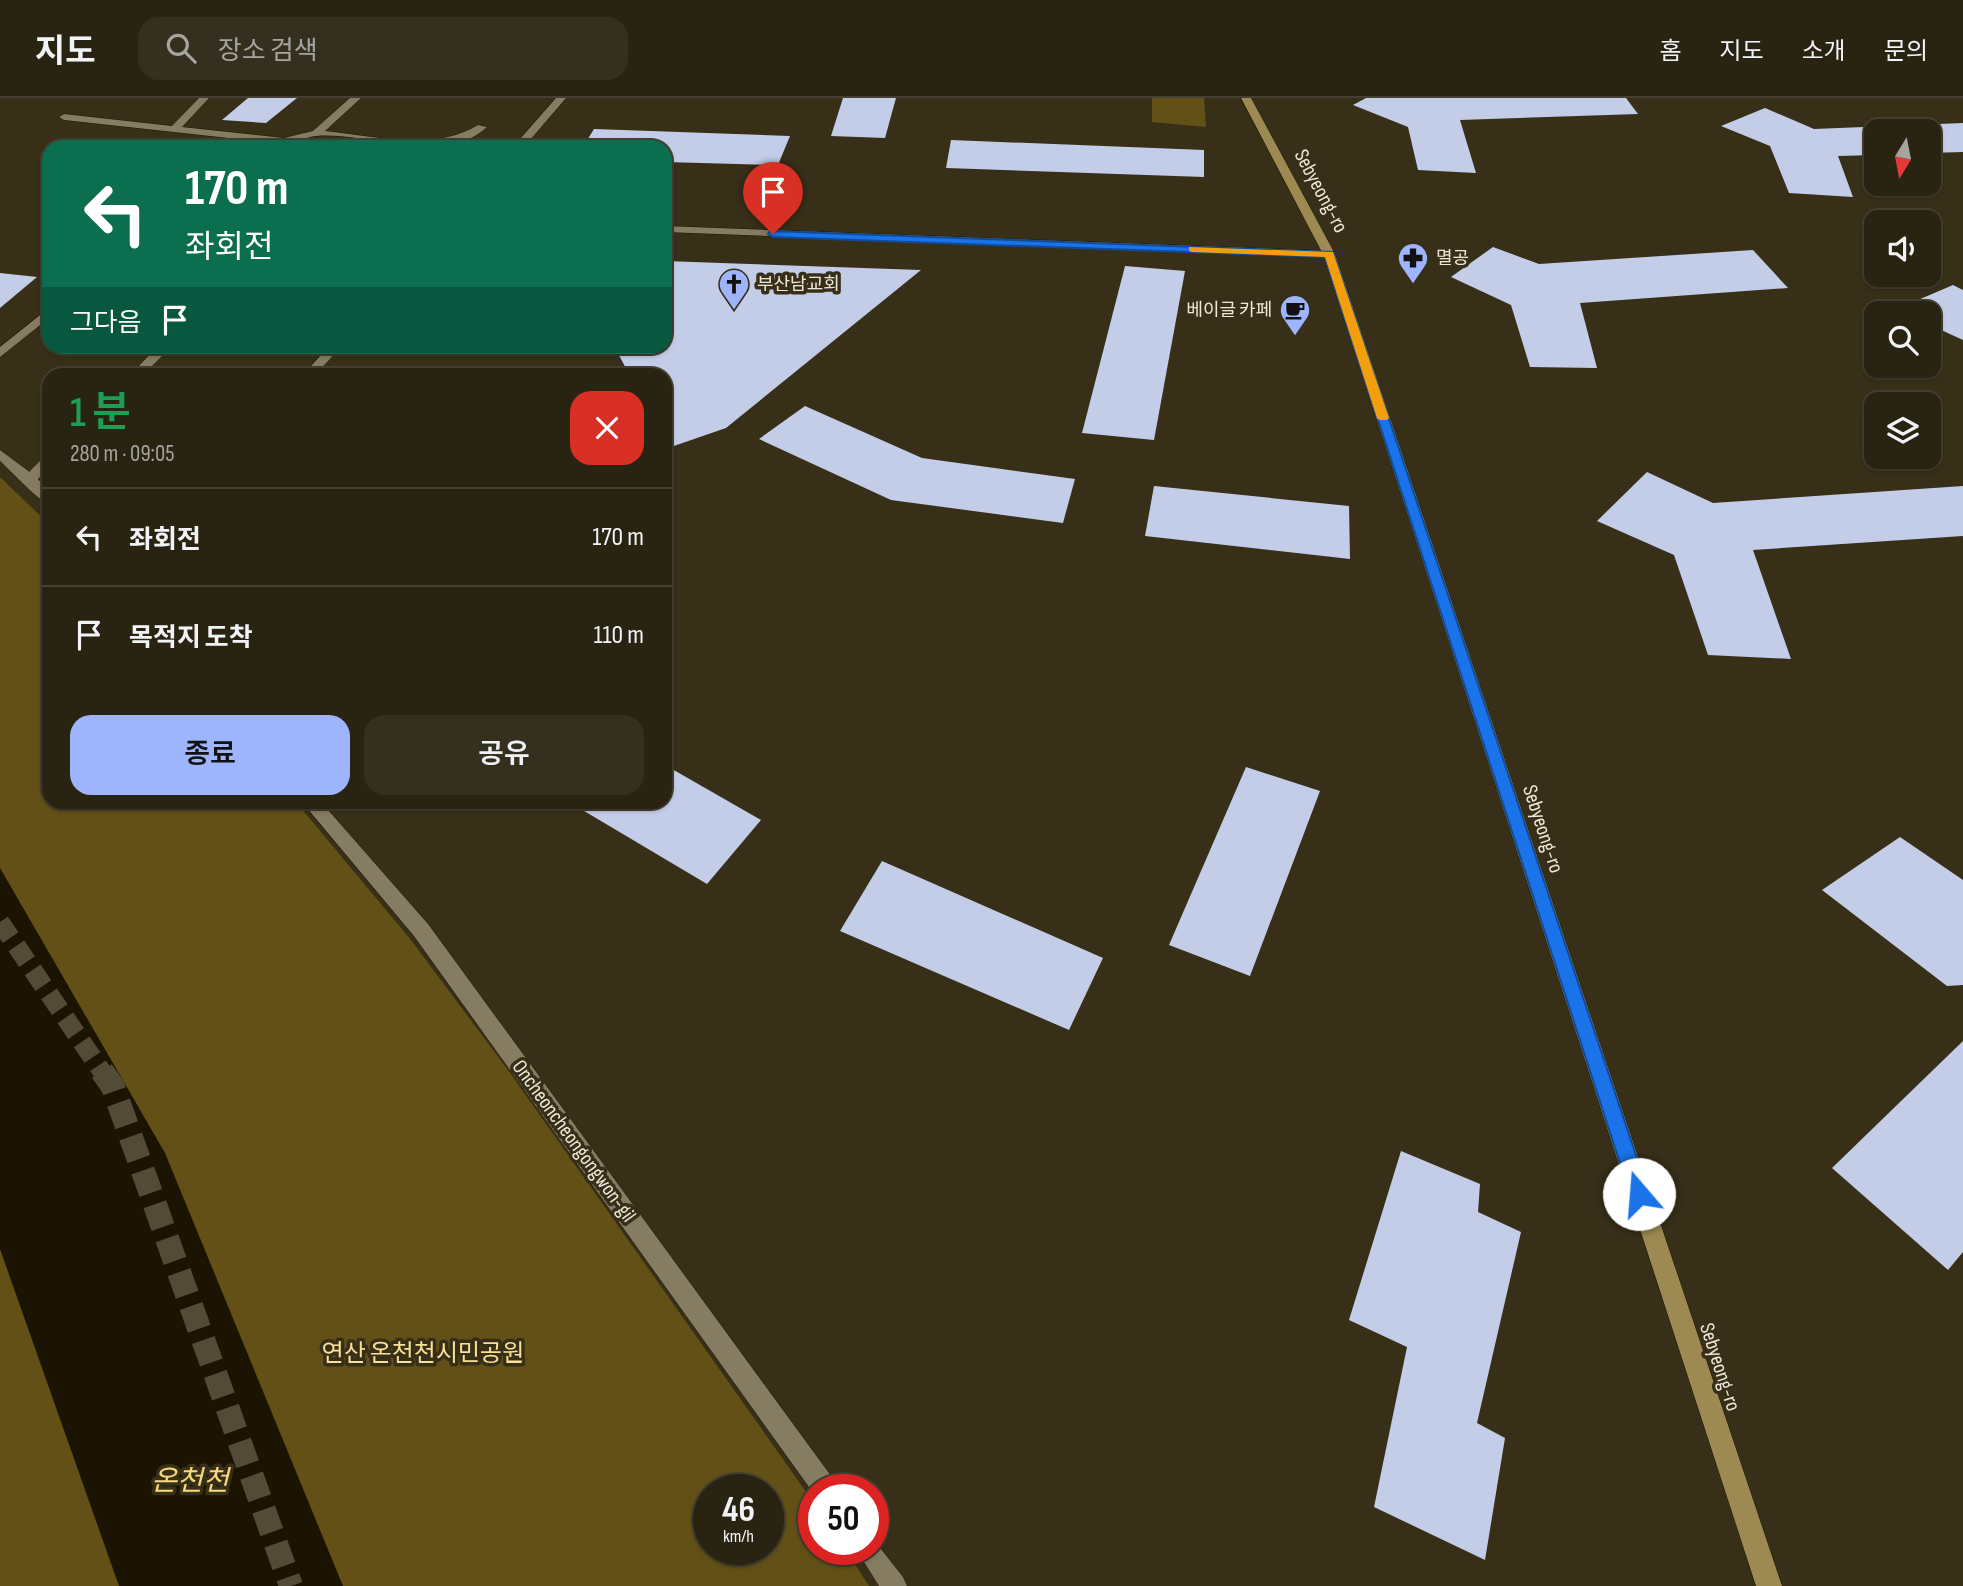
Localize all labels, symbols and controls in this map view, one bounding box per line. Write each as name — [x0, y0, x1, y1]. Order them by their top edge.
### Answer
search box — [138, 17, 628, 80]
icon: search — [162, 29, 200, 67]
text: 지도 — [35, 32, 96, 72]
text: 장소 검색 — [218, 36, 318, 67]
text: 홈 — [1659, 37, 1681, 66]
text: 지도 — [1719, 37, 1764, 66]
text: 소개 — [1802, 37, 1846, 66]
text: 문의 — [1884, 37, 1928, 66]
north arrow — [1864, 119, 1941, 196]
map controls — [1864, 119, 1941, 469]
street label: Sebyeong-ro — [1289, 145, 1353, 237]
text: 170 m — [185, 160, 289, 219]
pin — [743, 162, 803, 234]
icon: left — [70, 168, 161, 259]
icon: arrive — [754, 173, 792, 211]
button: sound — [1864, 210, 1941, 287]
text: 좌회전 — [185, 228, 273, 267]
pharmacy icon: 멸공 — [1396, 241, 1430, 285]
place label: 멸공 — [1436, 248, 1469, 269]
church icon: 부산남교회 — [717, 267, 751, 311]
place label: 부산남교회 — [757, 274, 840, 295]
cafe icon: 베이글 카페 — [1278, 293, 1312, 337]
place label: 베이글 카페 — [1186, 300, 1272, 321]
icon: arrive — [156, 301, 194, 339]
button: search — [1864, 301, 1941, 378]
text: 그다음 — [70, 308, 142, 339]
text: 1 분 — [70, 388, 131, 439]
button: close — [570, 391, 644, 465]
button: layers — [1864, 392, 1941, 469]
text: 280 m · 09:05 — [70, 440, 174, 468]
icon: left — [70, 518, 108, 556]
text: 170 m — [592, 522, 644, 553]
text: 좌회전 — [129, 525, 201, 556]
icon: arrive — [70, 616, 108, 654]
text: 110 m — [593, 620, 644, 651]
text: 목적지 도착 — [129, 623, 253, 654]
button: 종료 — [70, 715, 350, 795]
button: 공유 — [364, 715, 644, 795]
street label: Sebyeong-ro — [1517, 782, 1569, 876]
street label: Oncheoncheongongwon-gil — [507, 1055, 641, 1227]
position arrow — [1602, 1157, 1676, 1231]
street label: Sebyeong-ro — [1694, 1320, 1746, 1414]
park label: 연산 온천천시민공원 — [322, 1339, 524, 1368]
water label: 온천천 — [151, 1465, 232, 1498]
speed limit sign: 50 — [798, 1474, 889, 1565]
text: 46 — [722, 1489, 755, 1532]
text: km/h — [723, 1526, 754, 1547]

